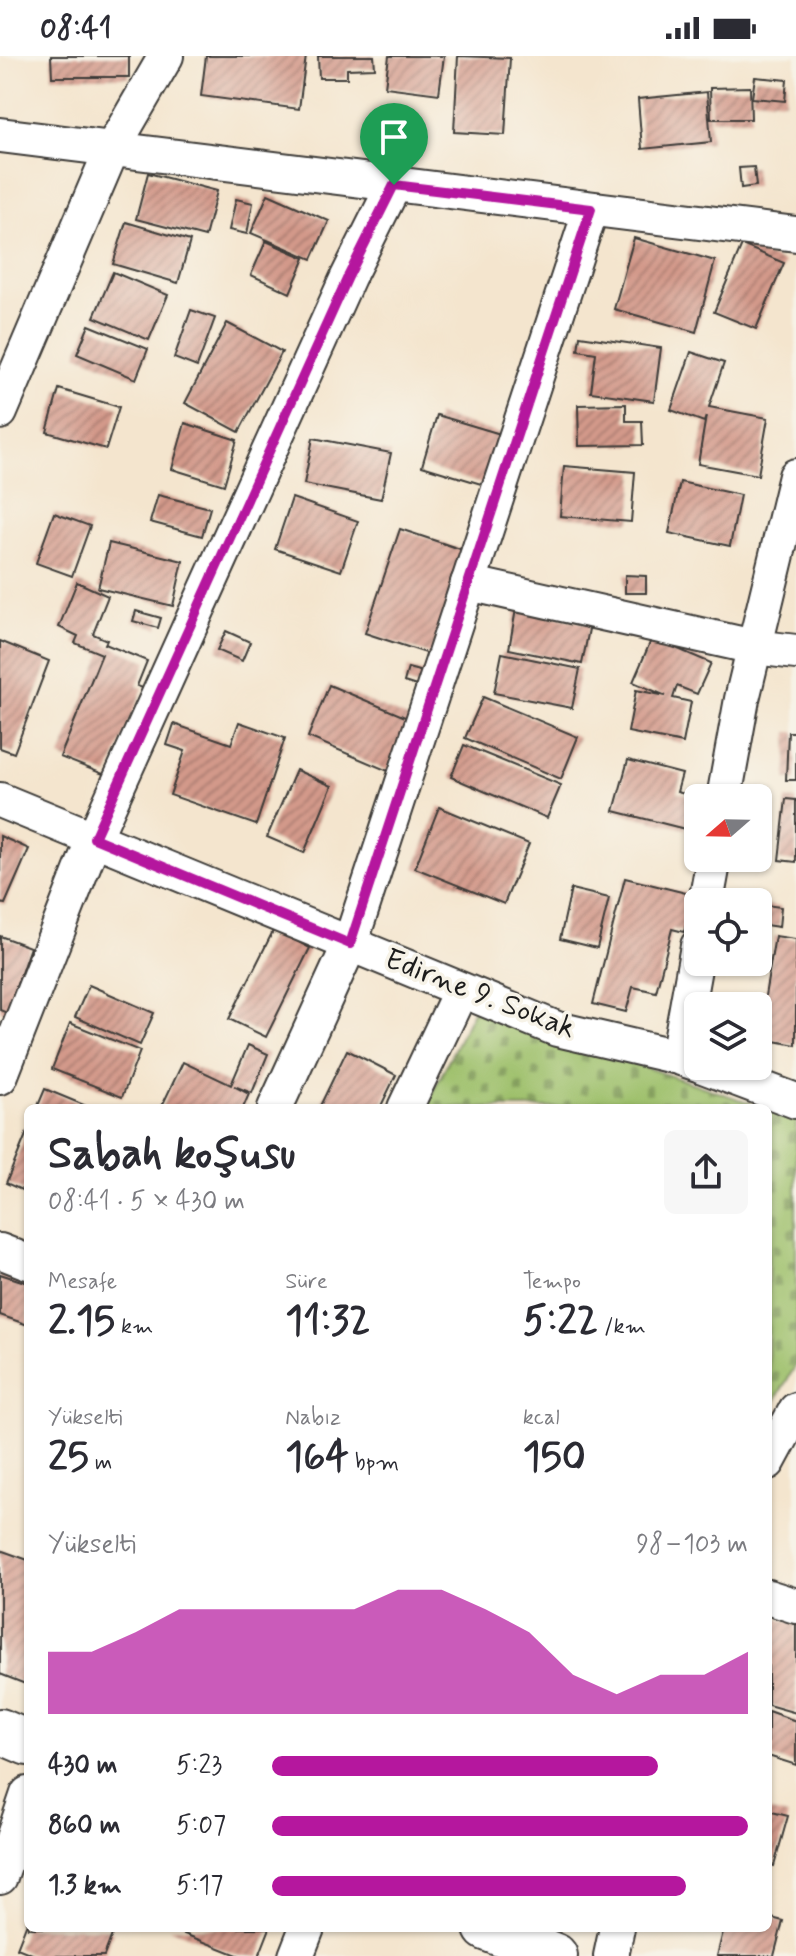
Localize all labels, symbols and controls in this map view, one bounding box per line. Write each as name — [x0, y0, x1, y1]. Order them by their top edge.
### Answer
text: 08:41 — [40, 9, 112, 48]
pin — [360, 103, 428, 185]
icon: arrive — [372, 115, 416, 159]
north arrow — [684, 784, 772, 872]
map controls — [684, 784, 772, 1080]
button: locate — [684, 888, 772, 976]
street label: Edirne 9. Sokak — [379, 940, 581, 1048]
button: layers — [684, 992, 772, 1080]
text: Sabah koşusu — [48, 1126, 296, 1184]
button: share — [664, 1130, 748, 1214]
text: 08:41 · 5 × 430 m — [48, 1185, 245, 1219]
text: Mesafe — [48, 1268, 117, 1296]
text: Süre — [285, 1268, 328, 1296]
text: Tempo — [523, 1268, 581, 1296]
text: 2.15 — [48, 1296, 115, 1348]
text: 11:32 — [285, 1296, 370, 1348]
text: 5:22 — [523, 1296, 598, 1348]
text: km — [115, 1313, 153, 1341]
text: /km — [598, 1313, 646, 1341]
text: Yükselti — [48, 1404, 123, 1432]
text: Nabız — [285, 1404, 341, 1432]
text: kcal — [523, 1404, 560, 1432]
text: 25 — [48, 1432, 89, 1484]
text: 164 — [285, 1432, 349, 1484]
text: 150 — [523, 1432, 586, 1484]
text: m — [89, 1449, 112, 1477]
text: bpm — [349, 1449, 399, 1477]
text: Yükselti — [48, 1528, 136, 1562]
text: 98–103 m — [636, 1528, 748, 1562]
text: 430 m — [48, 1749, 117, 1783]
text: 5:23 — [176, 1749, 222, 1783]
text: 860 m — [48, 1809, 120, 1843]
text: 5:07 — [176, 1809, 226, 1843]
text: 1.3 km — [48, 1869, 122, 1903]
text: 5:17 — [176, 1869, 223, 1903]

